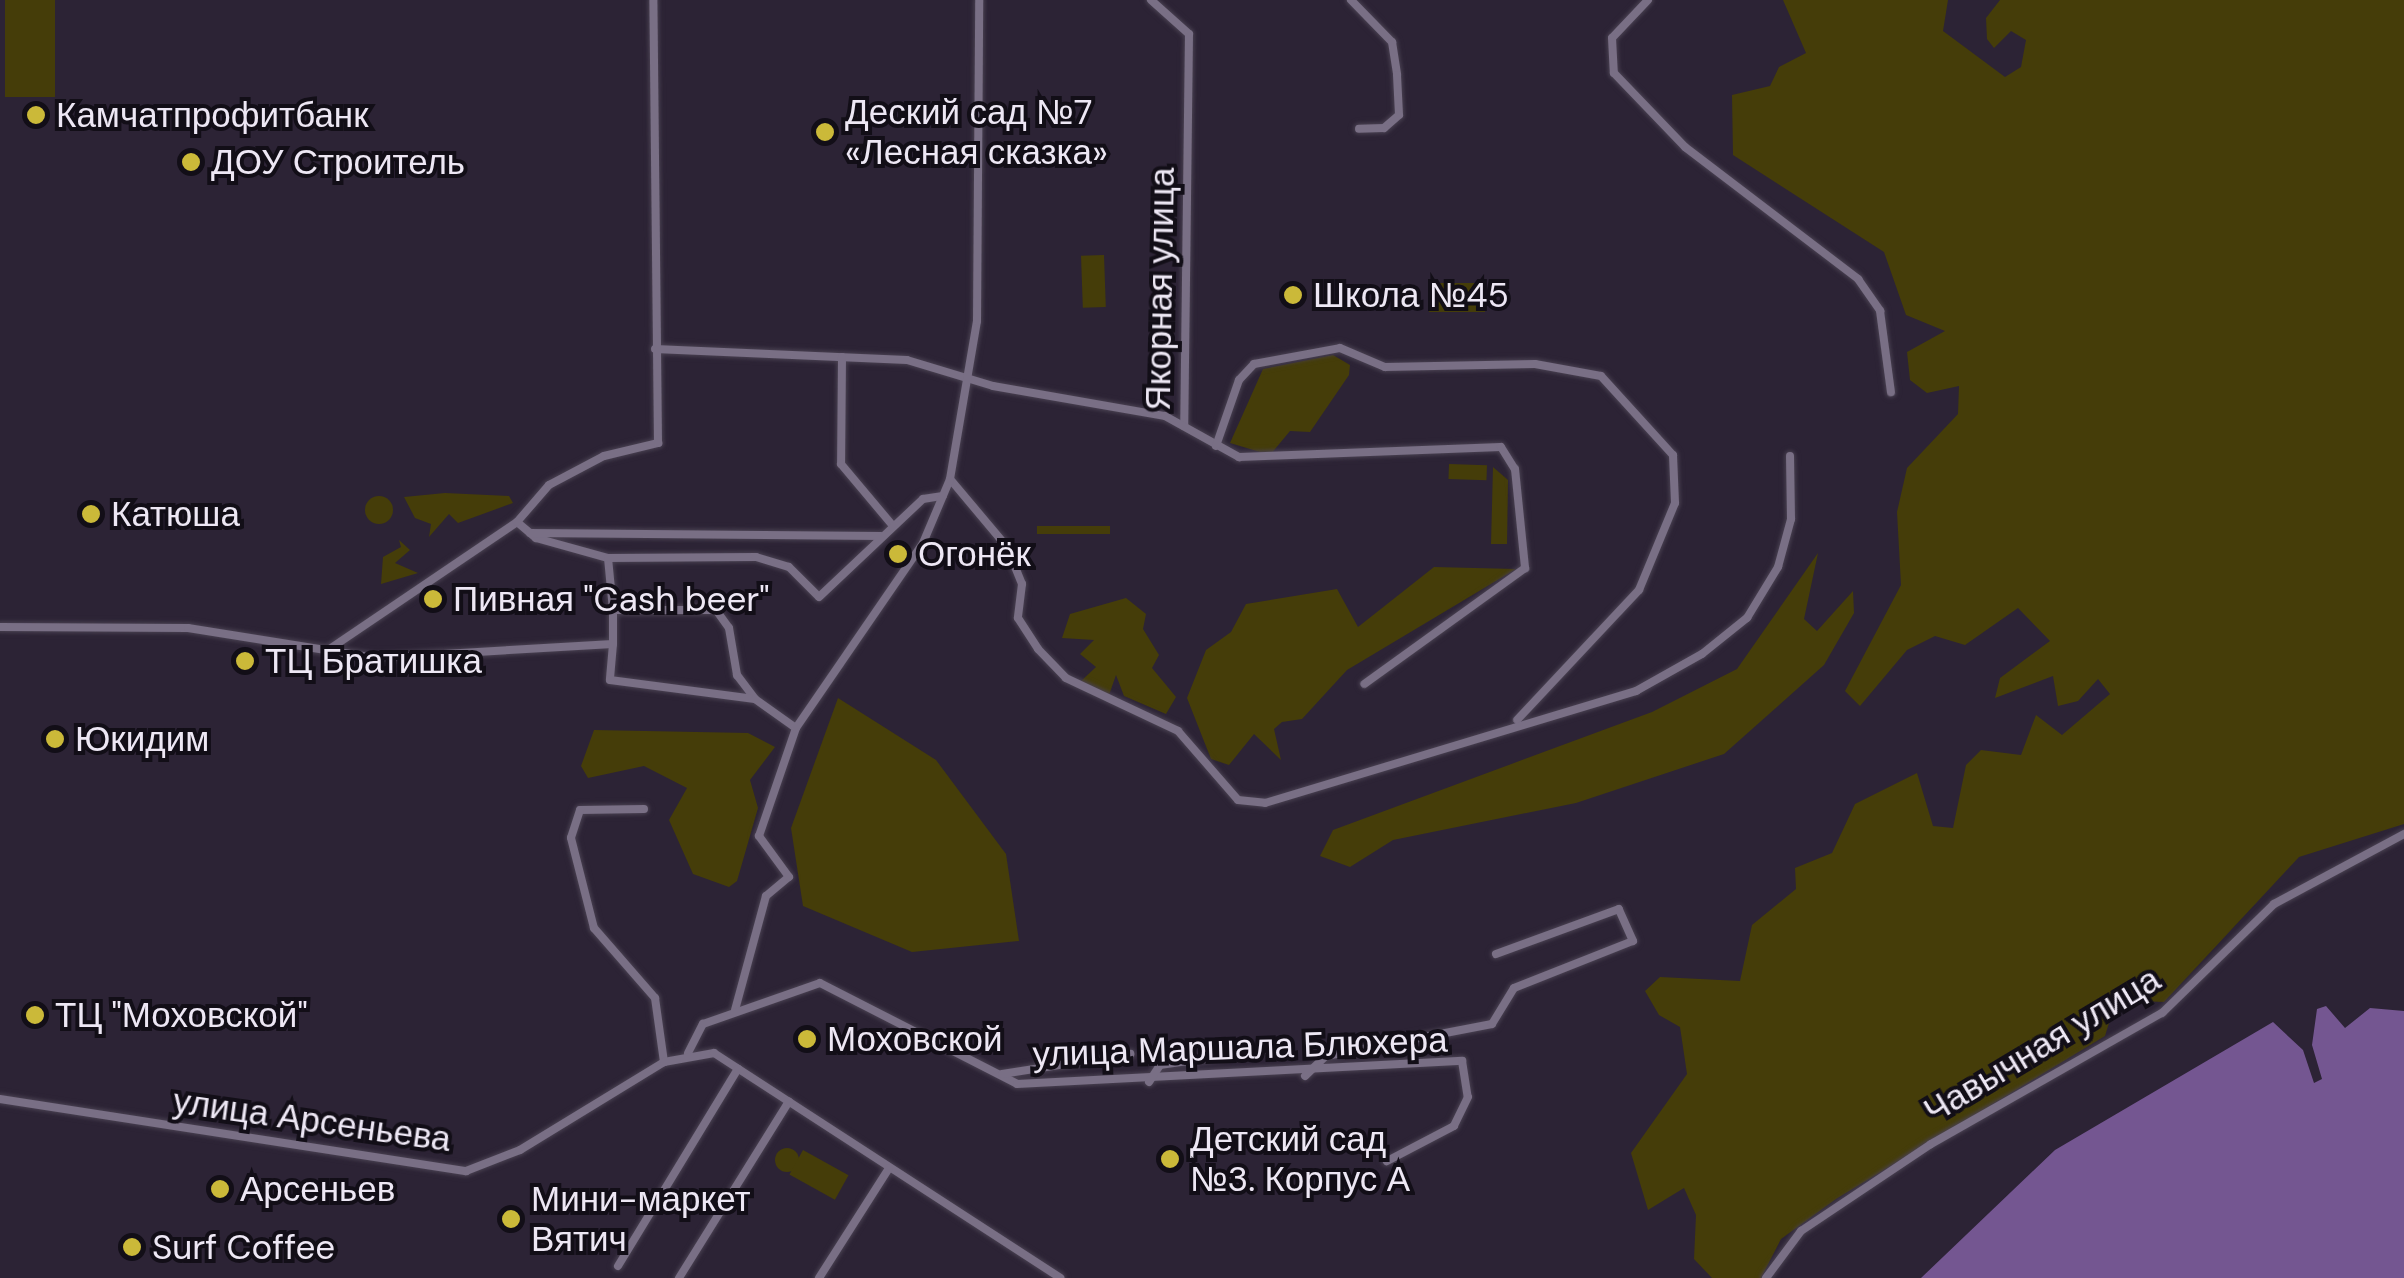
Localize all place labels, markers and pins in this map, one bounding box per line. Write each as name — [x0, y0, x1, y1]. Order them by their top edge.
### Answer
place label: Деский сад №7 «Лесная сказка» — [845, 91, 1108, 173]
place label: Камчатпрофитбанк — [56, 94, 368, 136]
marker: Камчатпрофитбанк — [25, 104, 47, 126]
marker: Деский сад №7 «Лесная сказка» — [814, 121, 836, 143]
place label: ДОУ Строитель — [211, 141, 465, 183]
marker: ДОУ Строитель — [180, 151, 202, 173]
place label: Школа №45 — [1313, 274, 1509, 316]
marker: Школа №45 — [1282, 284, 1304, 306]
place label: Катюша — [111, 493, 240, 535]
marker: Катюша — [80, 503, 102, 525]
place label: Огонёк — [918, 533, 1031, 575]
marker: Огонёк — [887, 543, 909, 565]
place label: Пивная "Cash beer" — [453, 578, 769, 620]
marker: Пивная "Cash beer" — [422, 588, 444, 610]
place label: ТЦ Братишка — [265, 640, 482, 682]
marker: ТЦ Братишка — [234, 650, 256, 672]
place label: Юкидим — [75, 718, 209, 760]
marker: Юкидим — [44, 728, 66, 750]
place label: ТЦ "Моховской" — [55, 994, 308, 1036]
marker: ТЦ "Моховской" — [24, 1004, 46, 1026]
place label: Моховской — [827, 1018, 1003, 1060]
marker: Моховской — [796, 1028, 818, 1050]
place label: Детский сад №3. Корпус А — [1190, 1118, 1410, 1200]
marker: Детский сад №3. Корпус А — [1159, 1148, 1181, 1170]
place label: Арсеньев — [240, 1168, 395, 1210]
marker: Арсеньев — [209, 1178, 231, 1200]
place label: Мини-маркет Вятич — [531, 1178, 751, 1260]
marker: Мини-маркет Вятич — [500, 1208, 522, 1230]
place label: Surf Coffee — [152, 1226, 335, 1268]
marker: Surf Coffee — [121, 1236, 143, 1258]

